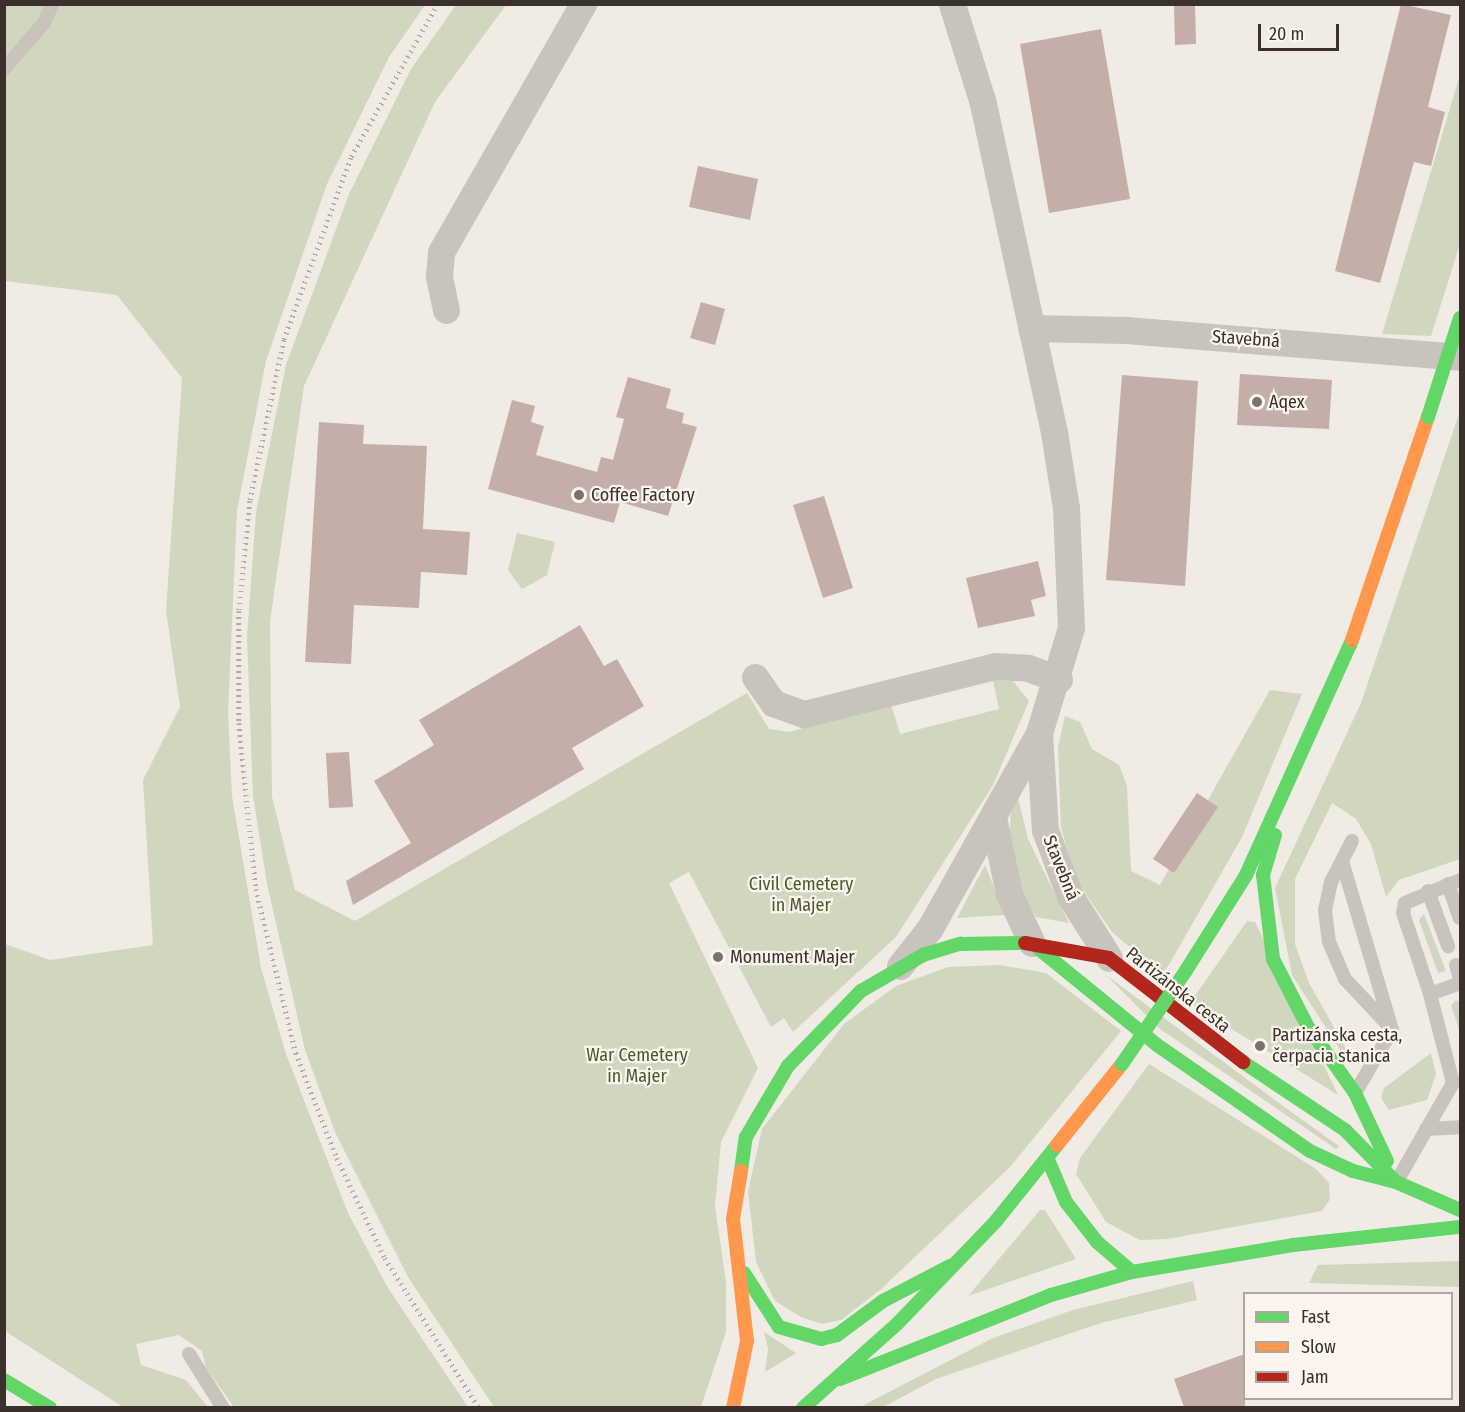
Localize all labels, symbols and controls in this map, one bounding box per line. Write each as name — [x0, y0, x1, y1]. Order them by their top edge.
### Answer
scale bar — [1261, 12, 1342, 50]
text: 20 m — [1269, 23, 1304, 45]
street label: Stavebná — [1211, 326, 1281, 352]
place label: Aqex — [1269, 391, 1305, 413]
marker: Aqex — [1250, 395, 1264, 409]
place label: Coffee Factory — [591, 484, 695, 506]
marker: Coffee Factory — [572, 488, 586, 502]
street label: Stavebná — [1038, 832, 1084, 904]
park label: Civil Cemetery in Majer — [749, 874, 853, 916]
street label: Partizánska cesta — [1121, 943, 1235, 1037]
place label: Monument Majer — [730, 946, 855, 968]
marker: Monument Majer — [711, 950, 725, 964]
place label: Partizánska cesta, čerpacia stanica — [1272, 1025, 1402, 1068]
marker: Partizánska cesta, čerpacia stanica — [1253, 1039, 1267, 1053]
park label: War Cemetery in Majer — [586, 1045, 688, 1088]
legend — [1243, 1292, 1453, 1400]
text: Fast — [1301, 1306, 1330, 1328]
text: Slow — [1301, 1336, 1336, 1358]
text: Jam — [1301, 1366, 1329, 1388]

